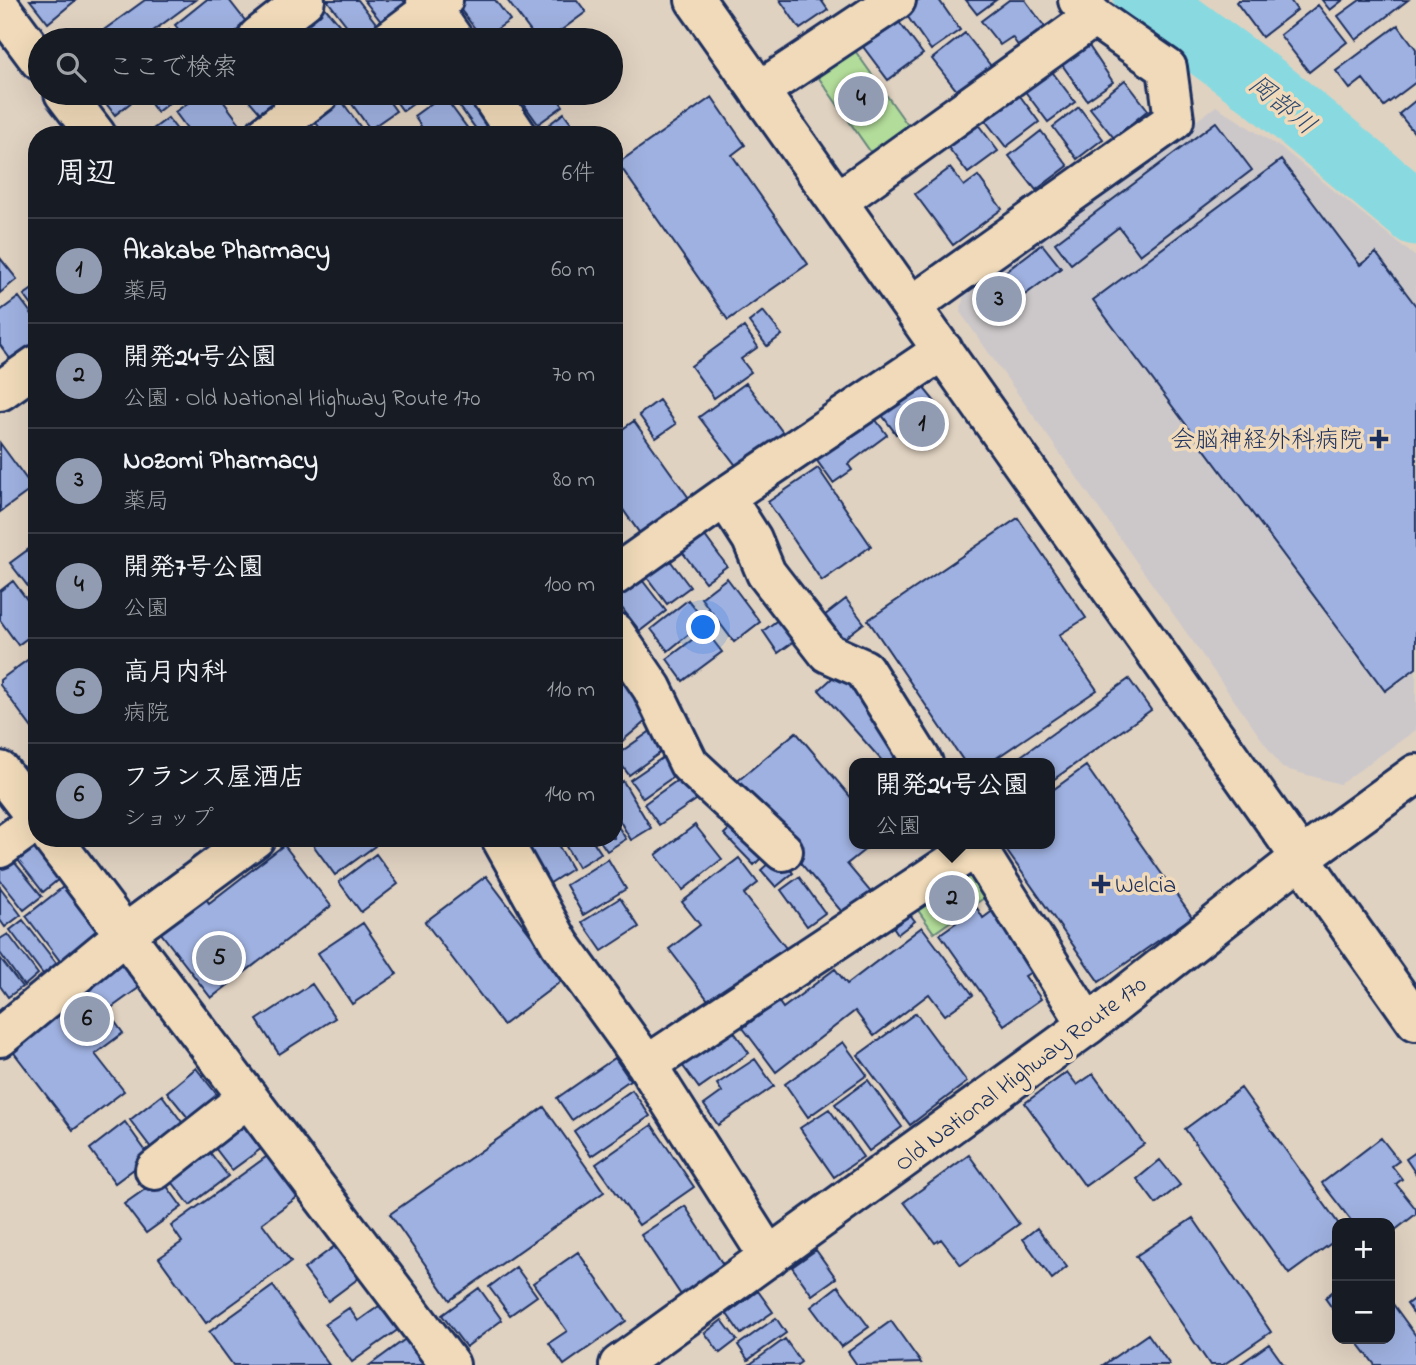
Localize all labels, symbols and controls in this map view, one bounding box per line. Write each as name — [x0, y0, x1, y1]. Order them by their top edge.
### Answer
search box — [28, 28, 623, 105]
icon: search — [52, 48, 90, 86]
text: ここで検索 — [108, 50, 238, 88]
water label: 岡部川 — [1239, 67, 1323, 146]
pin: 4 — [838, 73, 884, 125]
text: 周辺 — [56, 153, 116, 197]
text: 6件 — [562, 158, 595, 191]
text: Akakabe Pharmacy — [123, 233, 330, 271]
text: 1 — [75, 254, 83, 287]
text: 60 m — [551, 254, 595, 287]
pin: 3 — [976, 273, 1022, 325]
text: 薬局 — [123, 276, 169, 309]
text: 開発24号公園 — [123, 340, 277, 378]
text: 2 — [73, 359, 85, 392]
text: 70 m — [552, 359, 595, 392]
text: 公園 · Old National Highway Route 170 — [123, 383, 480, 416]
pin: 1 — [899, 398, 945, 450]
place label: 会脳神経外科病院 — [1171, 424, 1363, 459]
marker: 会脳神経外科病院 — [1369, 429, 1389, 449]
text: Nozomi Pharmacy — [123, 443, 318, 481]
text: 3 — [74, 464, 84, 497]
text: 80 m — [553, 464, 595, 497]
text: 薬局 — [123, 486, 169, 519]
text: 開発7号公園 — [123, 550, 264, 588]
text: 4 — [74, 569, 84, 602]
text: 100 m — [544, 569, 595, 602]
text: 公園 — [123, 593, 169, 626]
your location — [686, 610, 720, 644]
text: 高月内科 — [123, 655, 227, 693]
text: 5 — [72, 674, 86, 707]
text: 110 m — [547, 674, 595, 707]
text: 病院 — [123, 698, 169, 731]
popup — [849, 758, 1055, 849]
text: フランス屋酒店 — [123, 760, 305, 798]
text: 開発24号公園 — [875, 768, 1029, 806]
text: 6 — [74, 779, 84, 812]
text: 140 m — [545, 779, 595, 812]
text: ショップ — [123, 803, 214, 836]
text: 公園 — [875, 811, 921, 844]
place label: Welcia — [1115, 869, 1176, 904]
pin: 2 — [929, 872, 975, 924]
marker: Welcia — [1093, 876, 1109, 892]
pin: 5 — [196, 932, 242, 984]
street label: Old National Highway Route 170 — [888, 968, 1156, 1182]
pin: 6 — [64, 993, 110, 1045]
map controls — [1332, 1218, 1395, 1344]
button: + — [1332, 1218, 1395, 1281]
button: − — [1332, 1281, 1395, 1344]

